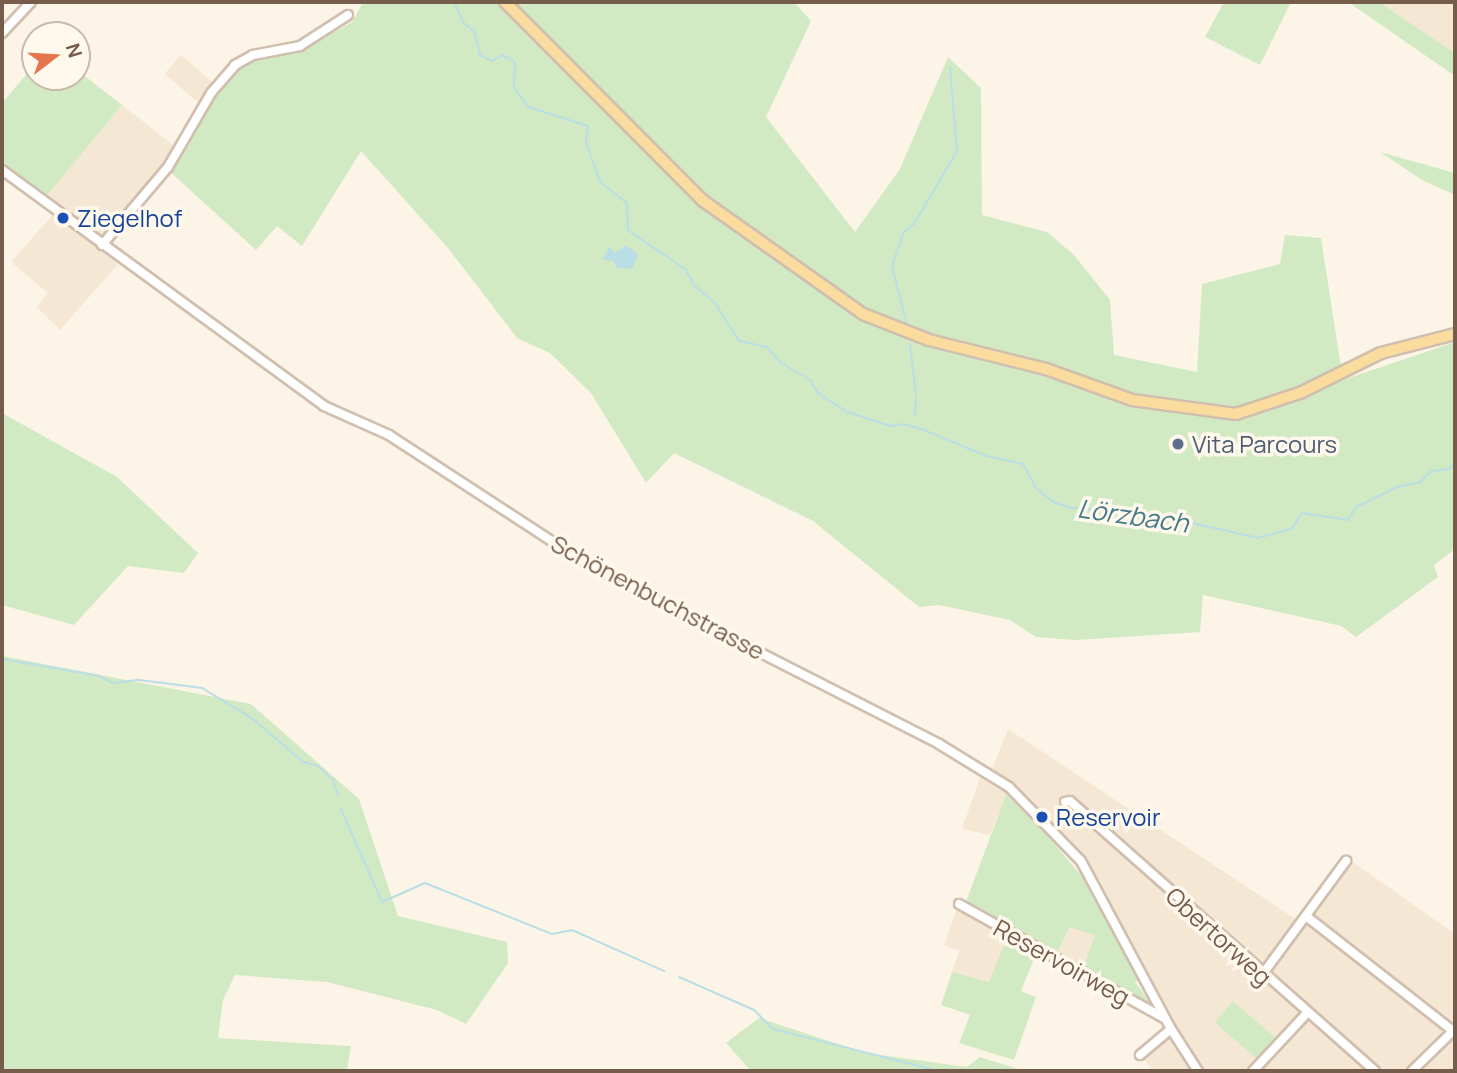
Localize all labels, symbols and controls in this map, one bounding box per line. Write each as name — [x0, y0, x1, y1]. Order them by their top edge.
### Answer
north arrow — [21, 21, 91, 91]
text: N — [60, 40, 89, 61]
place label: Ziegelhof — [77, 204, 182, 232]
marker: Ziegelhof — [55, 210, 71, 226]
place label: Vita Parcours — [1192, 430, 1337, 458]
marker: Vita Parcours — [1170, 436, 1186, 452]
water label: Lörzbach — [1076, 493, 1190, 539]
street label: Schönenbuchstrasse — [546, 529, 770, 665]
place label: Reservoir — [1056, 803, 1161, 831]
marker: Reservoir — [1034, 809, 1050, 825]
street label: Obertorweg — [1160, 881, 1278, 991]
street label: Reservoirweg — [989, 913, 1135, 1011]

